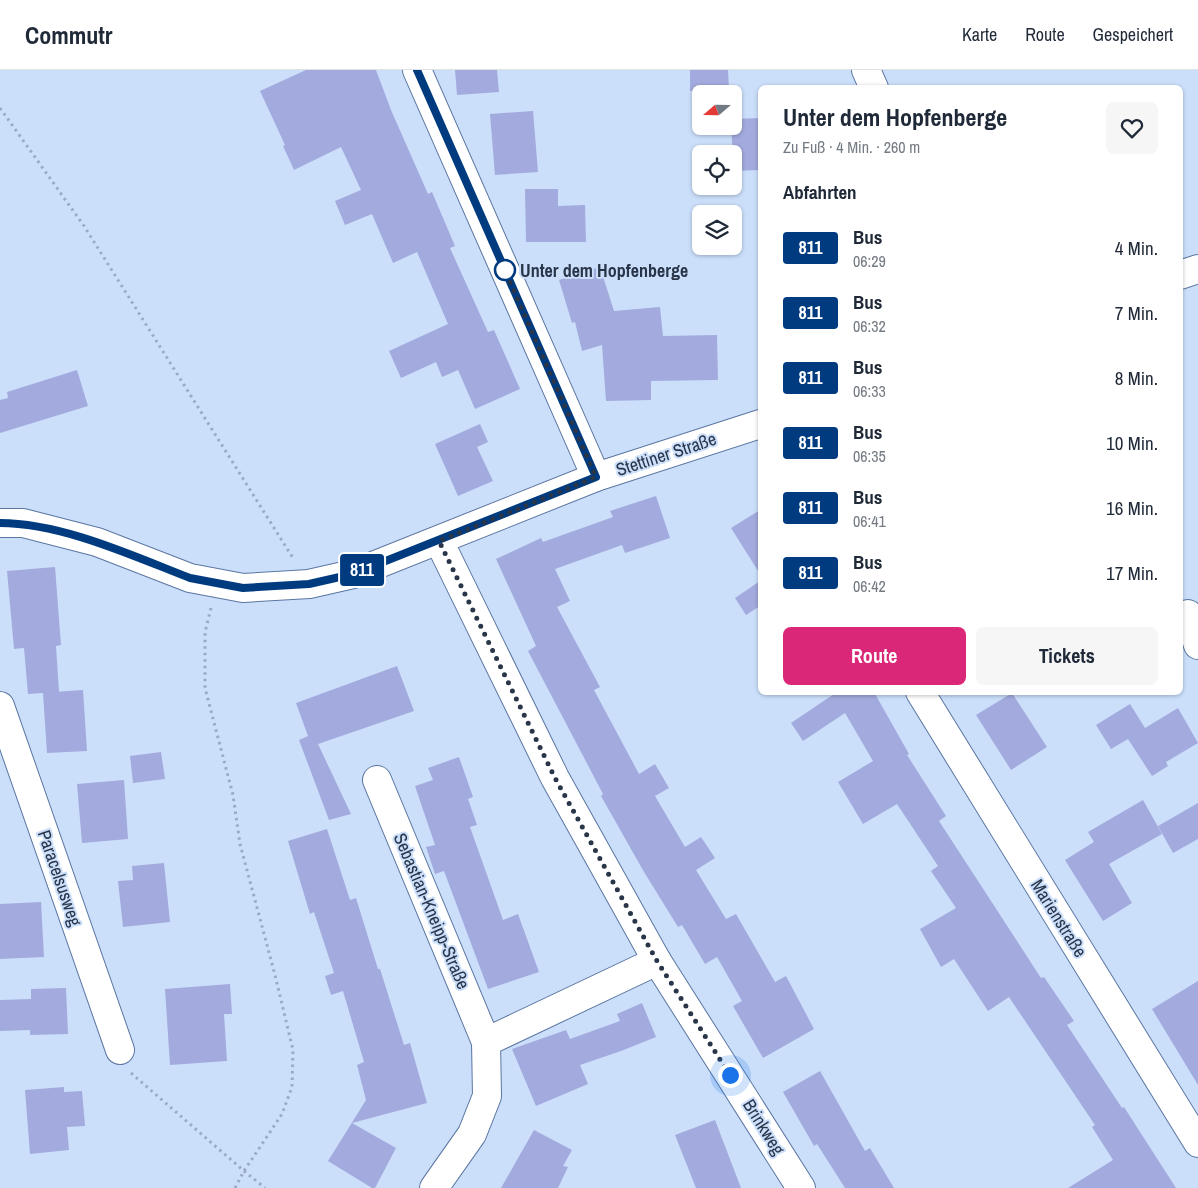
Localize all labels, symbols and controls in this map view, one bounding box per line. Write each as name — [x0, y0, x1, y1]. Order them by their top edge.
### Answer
text: Commutr — [25, 19, 112, 51]
text: Karte — [962, 22, 997, 47]
text: Route — [1025, 22, 1065, 47]
text: Gespeichert — [1093, 22, 1173, 47]
north arrow — [692, 85, 742, 135]
map controls — [692, 85, 742, 255]
text: Unter dem Hopfenberge — [783, 101, 1007, 133]
button: heart — [1106, 102, 1158, 154]
text: Zu Fuß · 4 Min. · 260 m — [783, 136, 920, 158]
button: locate — [692, 145, 742, 195]
text: Abfahrten — [783, 179, 857, 205]
button: layers — [692, 205, 742, 255]
text: Bus — [853, 224, 882, 250]
text: 811 — [799, 235, 822, 260]
text: 4 Min. — [1115, 235, 1158, 261]
text: 06:29 — [853, 250, 886, 272]
place label: Unter dem Hopfenberge — [520, 258, 688, 283]
marker: Unter dem Hopfenberge — [494, 259, 516, 281]
text: Bus — [853, 289, 882, 315]
text: 811 — [799, 300, 822, 325]
text: 7 Min. — [1115, 300, 1158, 326]
text: 06:32 — [853, 315, 886, 337]
text: Bus — [853, 354, 882, 380]
text: 811 — [799, 365, 822, 390]
text: 8 Min. — [1115, 365, 1158, 391]
text: 06:33 — [853, 380, 886, 402]
text: Bus — [853, 419, 882, 445]
street label: Stettiner Straße — [613, 426, 719, 482]
text: 811 — [799, 430, 822, 455]
text: 10 Min. — [1106, 430, 1158, 456]
text: 06:35 — [853, 445, 886, 467]
text: Bus — [853, 484, 882, 510]
text: 811 — [799, 495, 822, 520]
text: 16 Min. — [1106, 495, 1158, 521]
text: 06:41 — [853, 510, 886, 532]
text: Bus — [853, 549, 882, 575]
line badge: 811 — [333, 554, 391, 586]
text: 811 — [350, 557, 374, 582]
text: 811 — [799, 560, 822, 585]
text: 17 Min. — [1106, 560, 1158, 586]
text: 06:42 — [853, 575, 886, 597]
button: Route — [783, 627, 966, 685]
button: Tickets — [976, 627, 1158, 685]
street label: Paracelsusweg — [32, 827, 88, 930]
street label: Sebastian-Kneipp-Straße — [388, 829, 476, 993]
street label: Marienstraße — [1025, 874, 1093, 962]
your location — [718, 1063, 743, 1088]
street label: Brinkweg — [737, 1094, 791, 1160]

